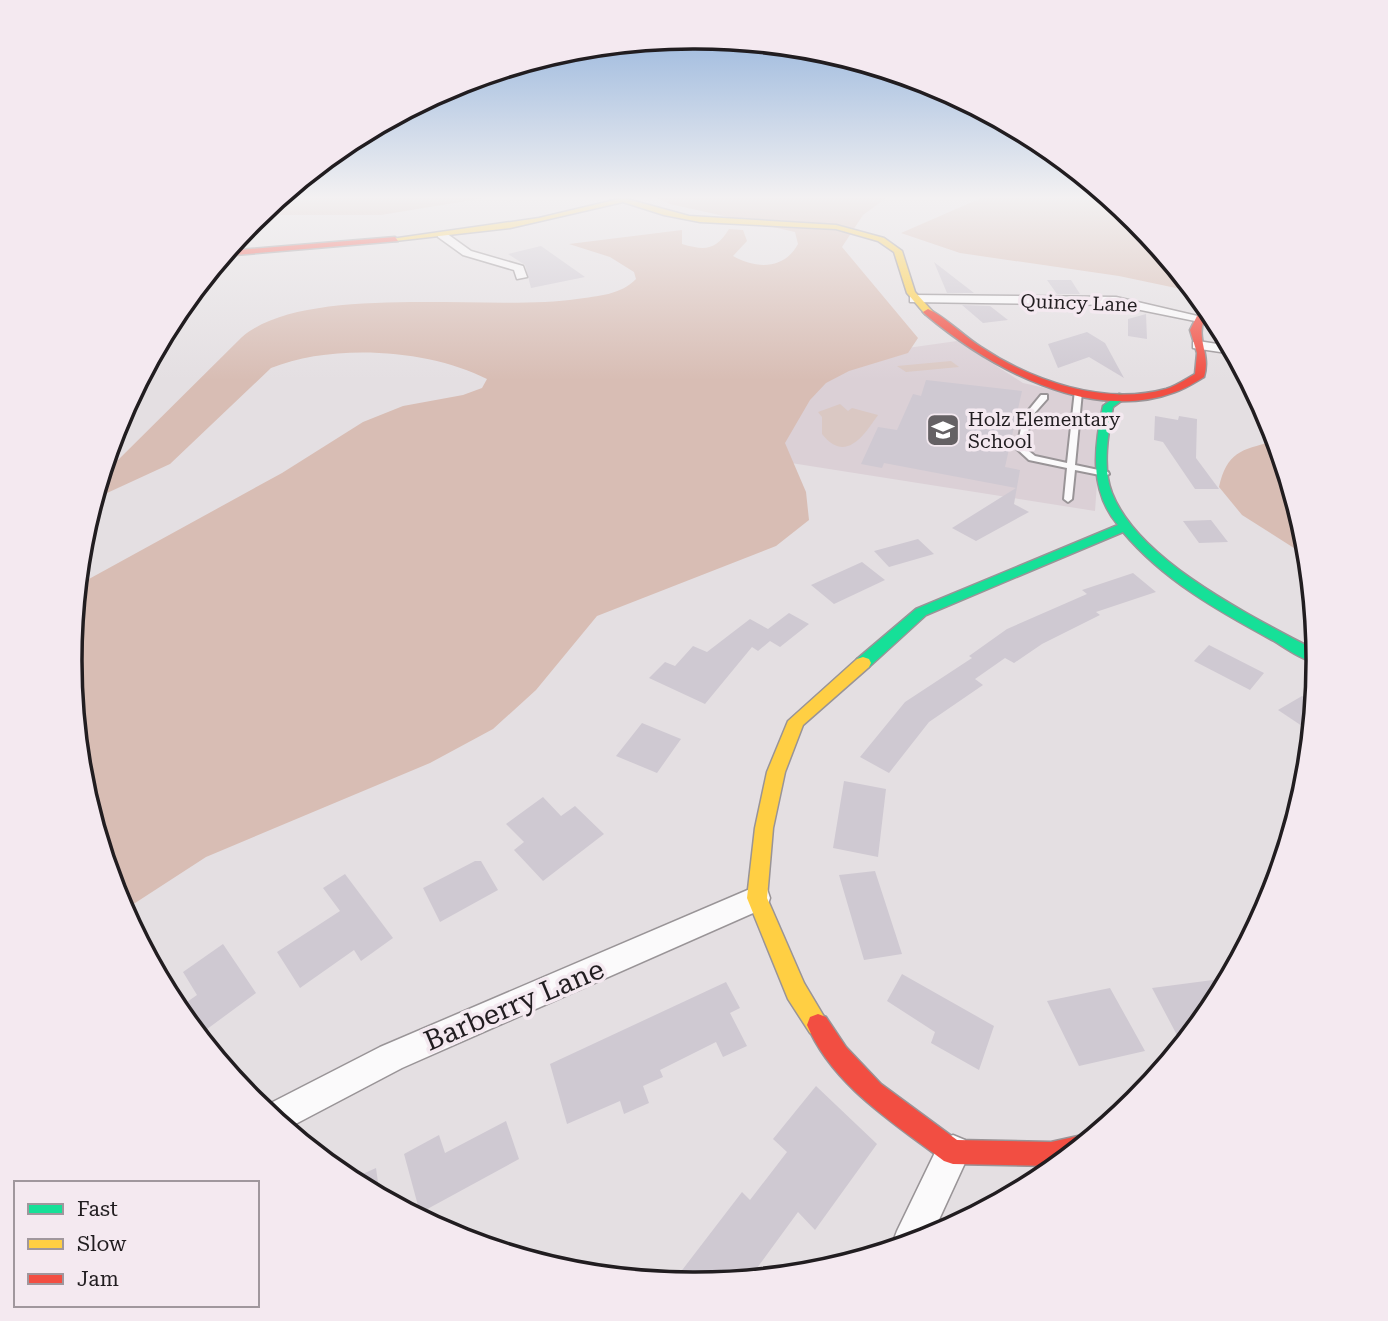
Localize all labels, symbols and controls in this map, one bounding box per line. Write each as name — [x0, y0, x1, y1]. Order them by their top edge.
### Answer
street label: Quincy Lane — [1020, 289, 1138, 317]
place label: Holz Elementary School — [968, 408, 1121, 453]
school or university icon: Holz Elementary School — [924, 411, 962, 449]
street label: Barberry Lane — [419, 952, 609, 1058]
legend — [14, 1181, 259, 1307]
text: Fast — [77, 1197, 118, 1221]
text: Slow — [77, 1232, 127, 1256]
text: Jam — [77, 1267, 119, 1291]

